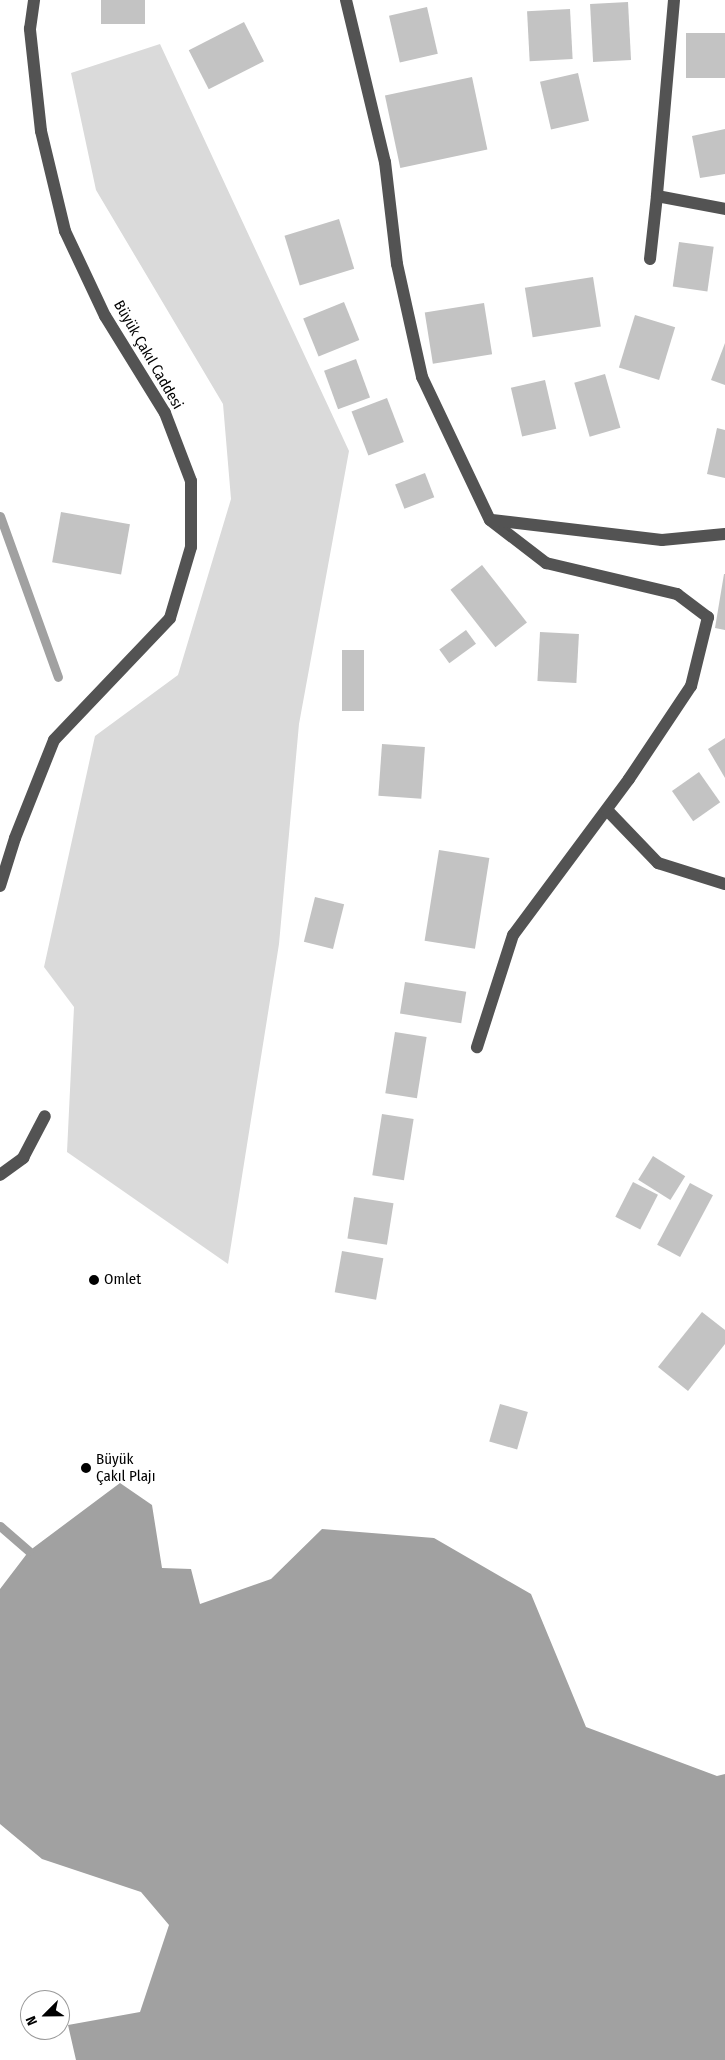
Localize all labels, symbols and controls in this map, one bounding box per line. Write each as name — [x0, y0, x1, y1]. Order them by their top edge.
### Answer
street label: Büyük Çakıl Caddesi — [110, 297, 186, 413]
place label: Omlet — [104, 1271, 141, 1289]
marker: Omlet — [88, 1274, 100, 1286]
place label: Büyük Çakıl Plajı — [96, 1450, 155, 1485]
marker: Büyük Çakıl Plajı — [80, 1462, 92, 1474]
north arrow — [20, 1990, 70, 2040]
text: N — [22, 2013, 41, 2028]

